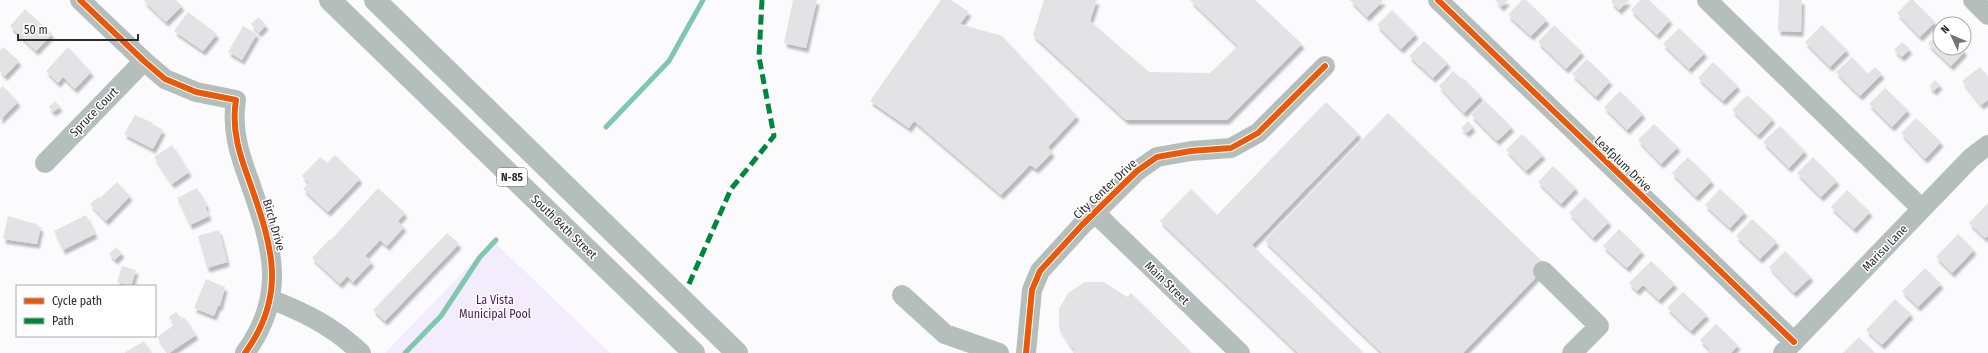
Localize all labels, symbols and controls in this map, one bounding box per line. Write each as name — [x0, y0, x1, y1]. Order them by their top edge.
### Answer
scale bar — [18, 16, 138, 42]
north arrow — [1932, 16, 1972, 56]
text: 50 m — [24, 23, 48, 37]
text: N — [1938, 23, 1952, 36]
street label: Spruce Court — [67, 84, 121, 140]
street label: Leafplum Drive — [1592, 133, 1654, 195]
street label: City Center Drive — [1070, 156, 1140, 222]
road number: N-85 — [497, 168, 527, 186]
street label: South 84th Street — [528, 192, 600, 262]
street label: Birch Drive — [260, 198, 288, 253]
street label: Marisu Lane — [1859, 222, 1911, 274]
street label: Main Street — [1142, 258, 1192, 308]
legend — [16, 285, 156, 337]
park label: La Vista Municipal Pool — [459, 293, 531, 321]
text: Cycle path — [52, 294, 102, 308]
text: Path — [52, 314, 74, 328]

